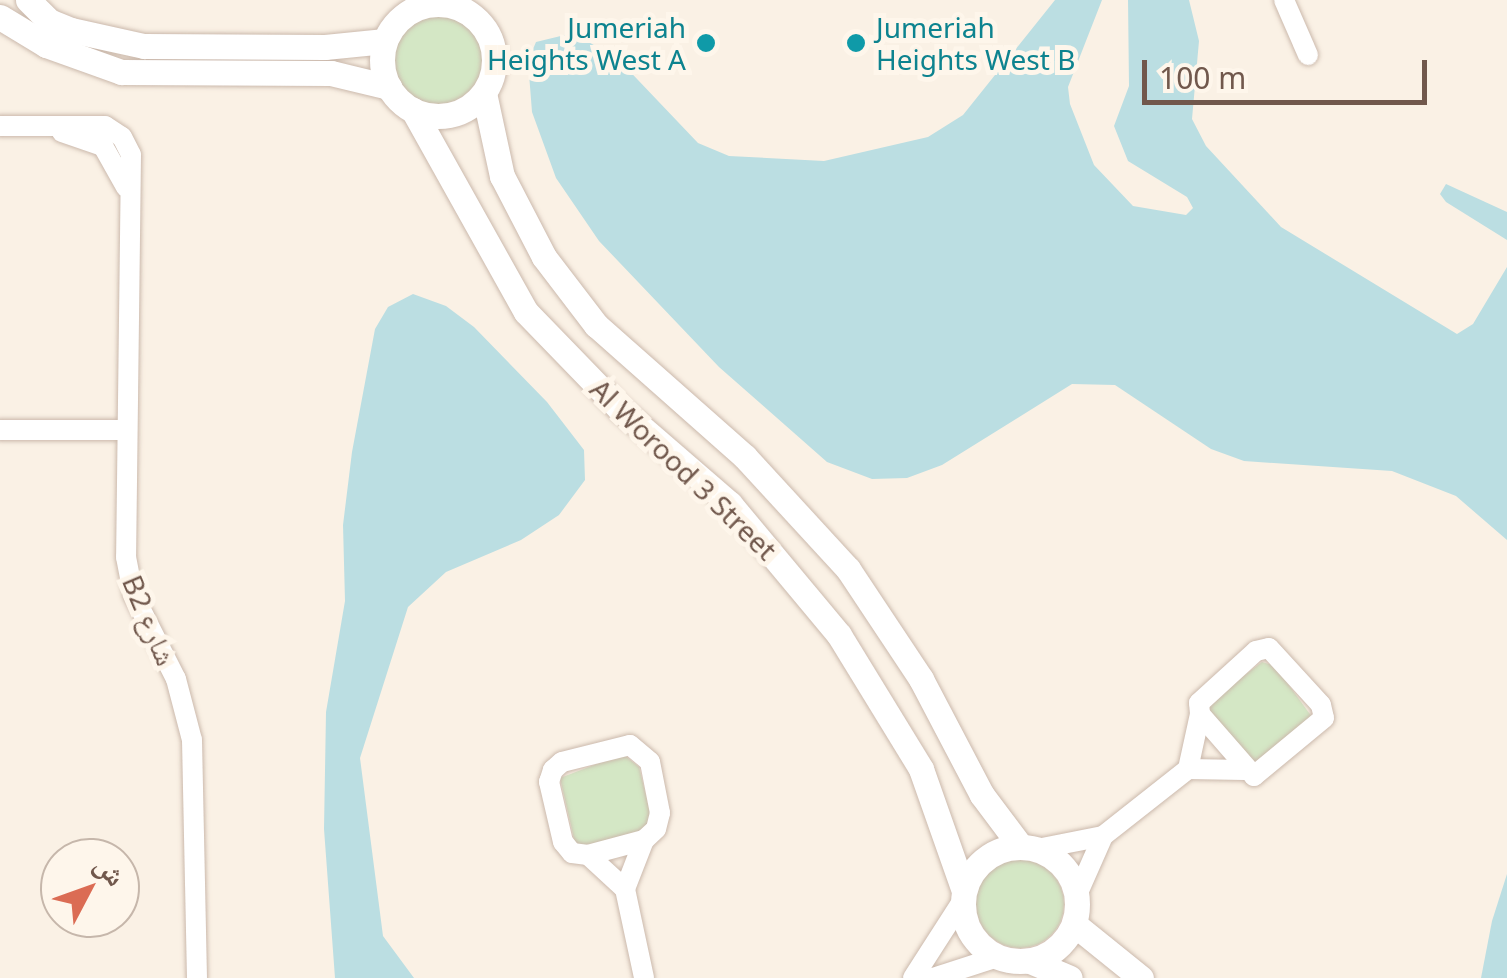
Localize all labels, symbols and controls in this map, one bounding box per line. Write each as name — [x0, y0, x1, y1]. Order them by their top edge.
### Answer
place label: Jumeriah Heights West A — [487, 10, 686, 76]
place label: Jumeriah Heights West B — [876, 10, 1075, 76]
marker: Jumeriah Heights West A — [695, 32, 717, 54]
marker: Jumeriah Heights West B — [845, 32, 867, 54]
scale bar — [1147, 40, 1432, 102]
text: 100 m — [1159, 57, 1246, 98]
street label: Al Worood 3 Street — [584, 372, 784, 566]
street label: B2 شارع — [116, 570, 184, 670]
north arrow — [40, 838, 140, 938]
text: ش — [87, 846, 135, 893]

